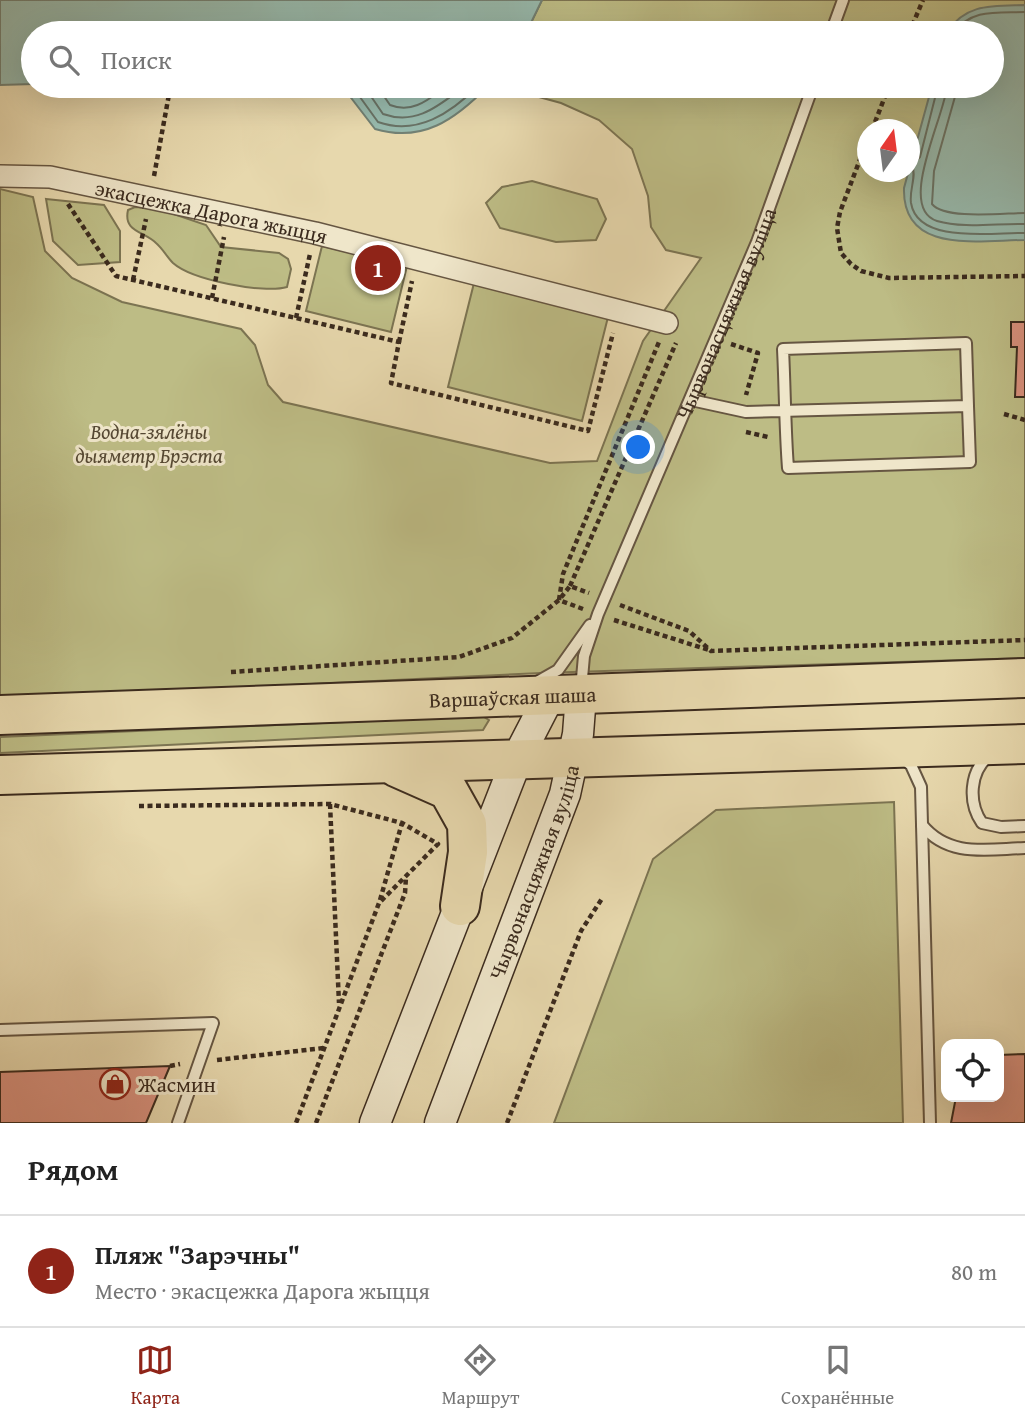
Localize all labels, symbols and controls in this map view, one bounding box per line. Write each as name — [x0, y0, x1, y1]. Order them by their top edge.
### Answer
search box — [21, 21, 1004, 98]
text: Поиск — [101, 40, 172, 79]
icon: search — [45, 41, 83, 79]
north arrow — [857, 119, 920, 182]
street label: экасцежка Дарога жыцця — [92, 171, 331, 251]
street label: Чырвонасцяжная вуліца — [667, 203, 784, 424]
pin: 1 — [355, 242, 401, 294]
park label: Водна-зялёны дыяметр Брэста — [75, 416, 223, 471]
your location — [621, 430, 655, 464]
street label: Варшаўская шаша — [429, 678, 597, 715]
street label: Чырвонасцяжная вуліца — [480, 762, 586, 984]
map controls — [941, 1039, 1004, 1102]
button: locate — [941, 1039, 1004, 1102]
shop icon: Жасмин — [98, 1067, 132, 1101]
place label: Жасмин — [137, 1069, 216, 1100]
text: Рядом — [28, 1147, 119, 1191]
text: Пляж "Зарэчны" — [95, 1235, 300, 1274]
text: 1 — [45, 1255, 57, 1288]
text: 80 m — [951, 1255, 997, 1288]
text: Место · экасцежка Дарога жыцця — [95, 1274, 430, 1307]
tab: Карта — [131, 1341, 180, 1411]
tab: Маршрут — [442, 1341, 519, 1411]
tab: Сохранённые — [781, 1341, 894, 1411]

